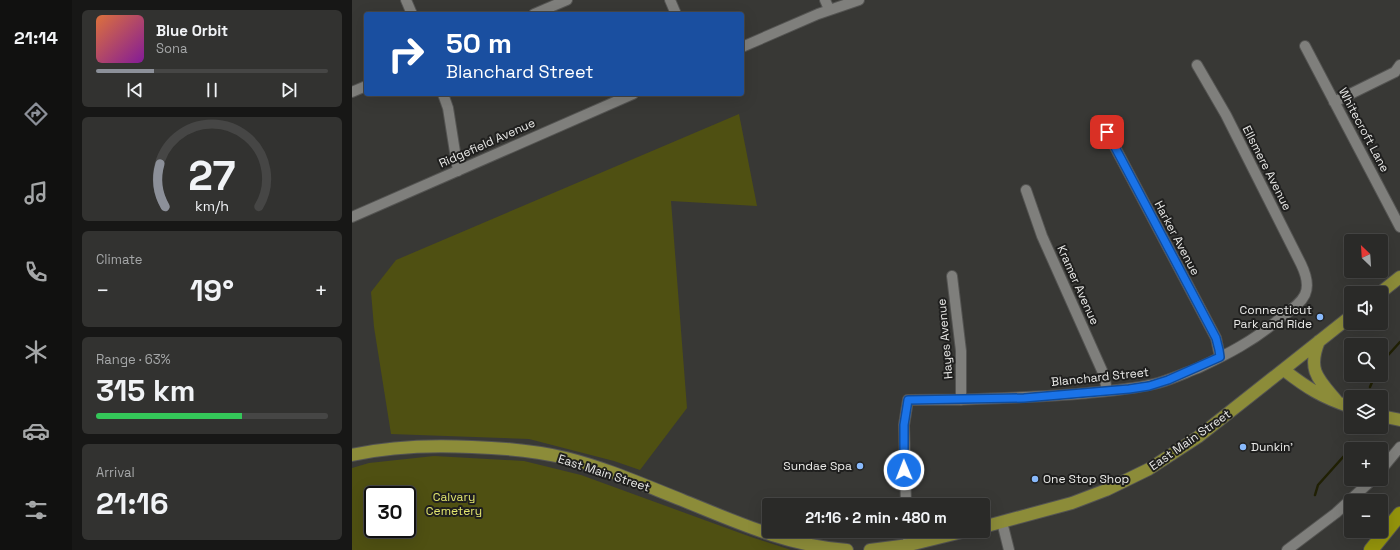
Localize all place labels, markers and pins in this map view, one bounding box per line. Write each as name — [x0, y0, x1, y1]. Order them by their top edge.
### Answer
pin — [1090, 115, 1124, 149]
place label: Connecticut Park and Ride — [1234, 302, 1312, 332]
marker: Connecticut Park and Ride — [1315, 312, 1325, 322]
place label: Dunkin' — [1251, 439, 1293, 455]
marker: Dunkin' — [1238, 442, 1248, 452]
place label: Sundae Spa — [783, 458, 852, 474]
marker: Sundae Spa — [855, 461, 865, 471]
place label: One Stop Shop — [1043, 471, 1130, 487]
marker: One Stop Shop — [1030, 474, 1040, 484]

